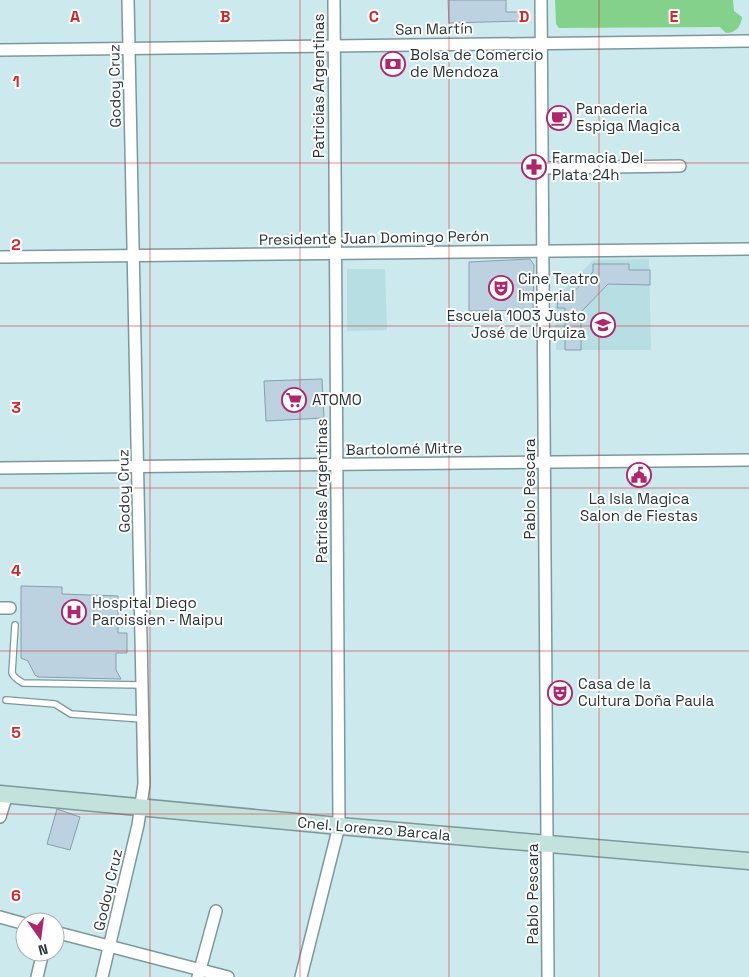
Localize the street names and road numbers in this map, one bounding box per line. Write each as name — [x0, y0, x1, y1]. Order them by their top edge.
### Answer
street label: Patricias Argentinas — [309, 14, 328, 158]
street label: San Martín — [395, 18, 473, 39]
street label: Godoy Cruz — [104, 44, 125, 128]
street label: Presidente Juan Domingo Perón — [259, 226, 489, 249]
street label: Patricias Argentinas — [312, 419, 331, 563]
street label: Bartolomé Mitre — [346, 438, 463, 459]
street label: Pablo Pescara — [520, 438, 539, 540]
street label: Godoy Cruz — [113, 449, 134, 533]
street label: Cnel. Lorenzo Barcala — [297, 812, 452, 845]
street label: Pablo Pescara — [523, 843, 542, 945]
street label: Godoy Cruz — [89, 847, 126, 933]

